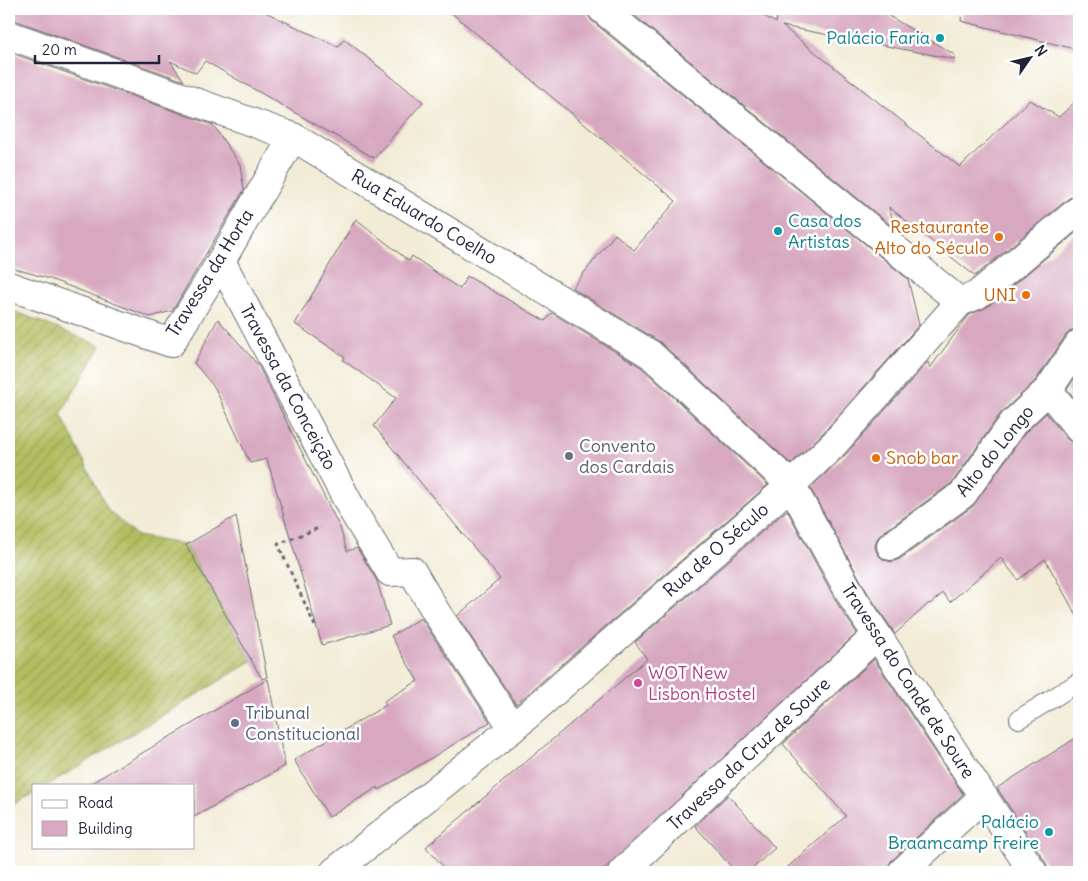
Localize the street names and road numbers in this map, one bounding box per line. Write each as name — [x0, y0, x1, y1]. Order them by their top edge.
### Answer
street label: Rua Eduardo Coelho — [347, 164, 501, 269]
street label: Travessa da Horta — [161, 204, 258, 341]
street label: Travessa da Conceição — [235, 300, 342, 473]
street label: Alto do Longo — [951, 400, 1039, 501]
street label: Rua de O Século — [658, 497, 773, 602]
street label: Travessa do Conde de Soure — [837, 579, 980, 783]
street label: Travessa da Cruz de Soure — [662, 672, 835, 835]

